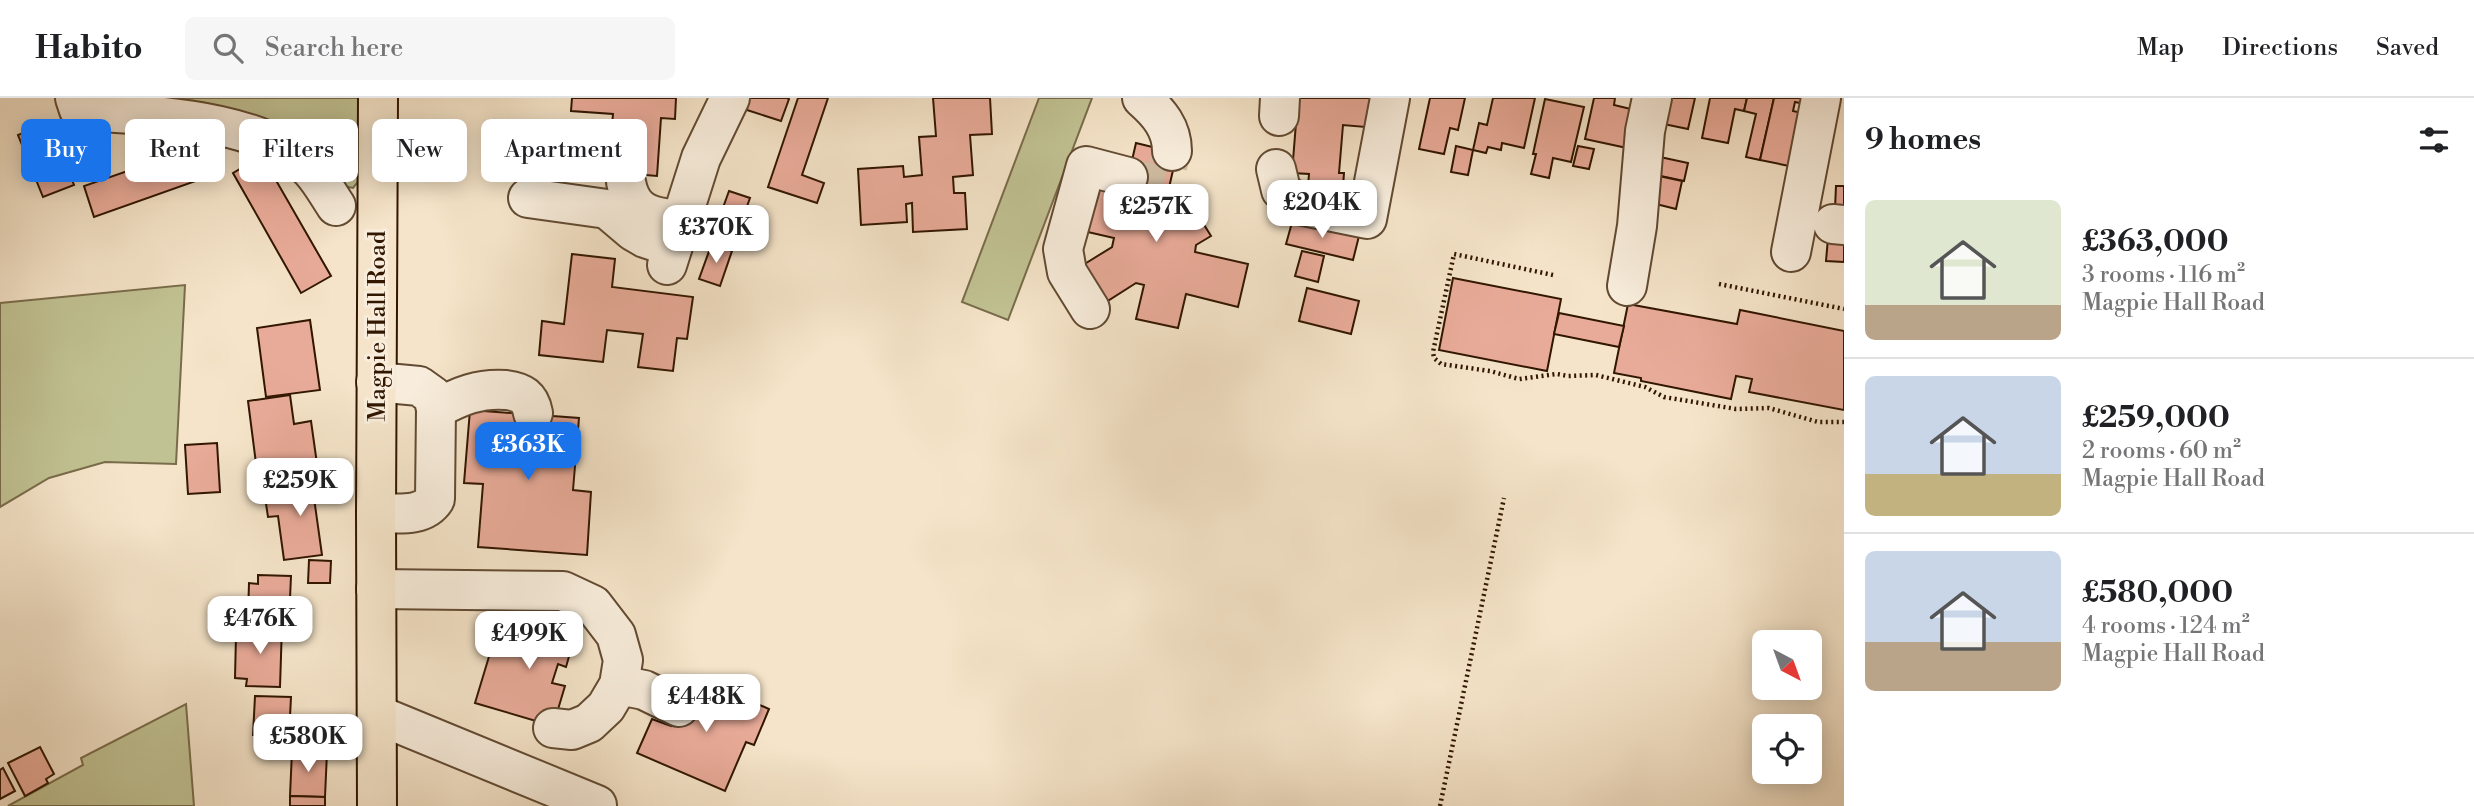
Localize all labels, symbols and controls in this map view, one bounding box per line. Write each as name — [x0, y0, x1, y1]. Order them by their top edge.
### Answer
search box — [185, 17, 675, 80]
text: Habito — [35, 28, 143, 69]
icon: search — [209, 29, 247, 67]
text: Search here — [265, 32, 404, 64]
text: Map — [2137, 33, 2184, 63]
text: Directions — [2222, 33, 2338, 63]
text: Saved — [2376, 33, 2439, 63]
chip: Buy — [21, 119, 111, 182]
chip: Rent — [125, 119, 225, 182]
chip: Filters — [239, 119, 358, 182]
chip: New — [372, 119, 467, 182]
chip: Apartment — [481, 119, 647, 182]
text: 9 homes — [1865, 121, 1981, 159]
icon: filters — [2415, 121, 2453, 159]
pin: £204K — [1273, 180, 1371, 240]
pin: £257K — [1107, 184, 1205, 244]
text: £204K — [1283, 189, 1361, 217]
text: £257K — [1120, 193, 1192, 221]
pin: £370K — [667, 206, 765, 265]
text: £370K — [679, 214, 753, 242]
text: £363,000 — [2082, 223, 2228, 261]
icon: home — [1921, 228, 2005, 312]
street label: Magpie Hall Road — [363, 230, 393, 421]
text: 3 rooms · 116 m² — [2082, 261, 2245, 289]
text: Magpie Hall Road — [2082, 289, 2265, 317]
text: £259,000 — [2082, 399, 2230, 437]
icon: home — [1921, 404, 2005, 488]
pin: £363K — [479, 422, 577, 482]
text: £363K — [491, 431, 565, 459]
text: 2 rooms · 60 m² — [2082, 437, 2241, 465]
pin: £259K — [251, 458, 349, 518]
text: Magpie Hall Road — [2082, 465, 2265, 493]
text: £259K — [263, 467, 337, 495]
text: £580,000 — [2082, 574, 2233, 612]
icon: home — [1921, 579, 2005, 663]
pin: £476K — [211, 596, 309, 656]
text: £476K — [224, 605, 296, 633]
pin: £499K — [480, 612, 578, 671]
text: 4 rooms · 124 m² — [2082, 612, 2250, 640]
text: £499K — [491, 620, 567, 648]
north arrow — [1752, 630, 1822, 700]
map controls — [1752, 630, 1822, 784]
text: Magpie Hall Road — [2082, 640, 2265, 668]
pin: £448K — [657, 674, 755, 734]
text: £448K — [667, 683, 745, 711]
pin: £580K — [259, 714, 357, 774]
button: locate — [1752, 714, 1822, 784]
text: £580K — [269, 723, 347, 751]

